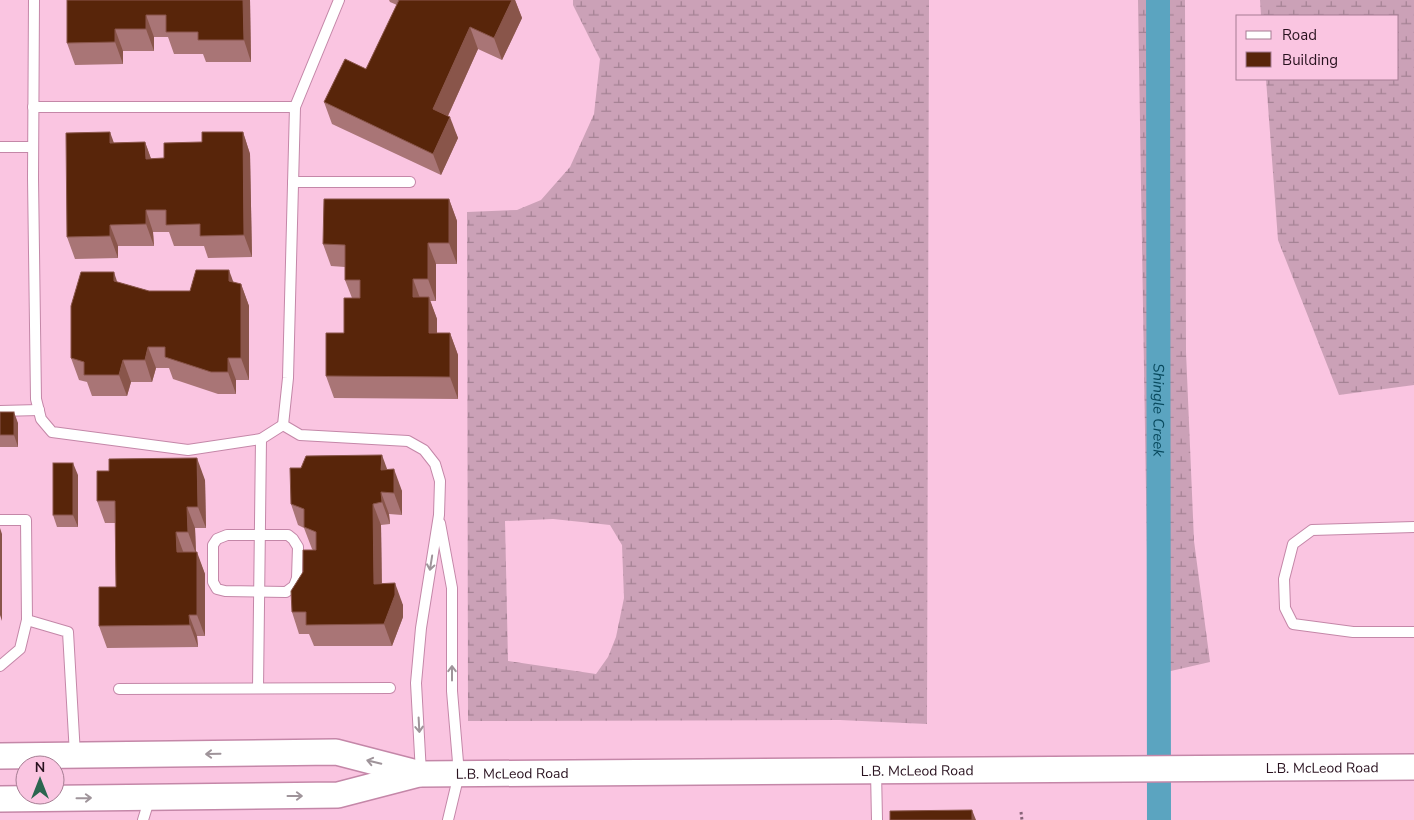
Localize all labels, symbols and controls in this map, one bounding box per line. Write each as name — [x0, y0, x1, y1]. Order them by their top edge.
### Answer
legend — [1236, 15, 1399, 80]
text: Road — [1282, 25, 1317, 45]
text: Building — [1282, 50, 1338, 70]
water label: Shingle Creek — [1148, 363, 1169, 457]
one-way arrow — [426, 555, 436, 571]
one-way arrow — [447, 665, 457, 681]
one-way arrow — [414, 716, 423, 732]
one-way arrow — [205, 749, 221, 759]
north arrow — [15, 755, 65, 805]
one-way arrow — [366, 757, 382, 766]
text: N — [35, 758, 45, 777]
street label: L.B. McLeod Road — [1266, 758, 1379, 778]
street label: L.B. McLeod Road — [861, 761, 974, 780]
street label: L.B. McLeod Road — [456, 763, 569, 783]
one-way arrow — [287, 791, 303, 801]
one-way arrow — [75, 793, 91, 803]

